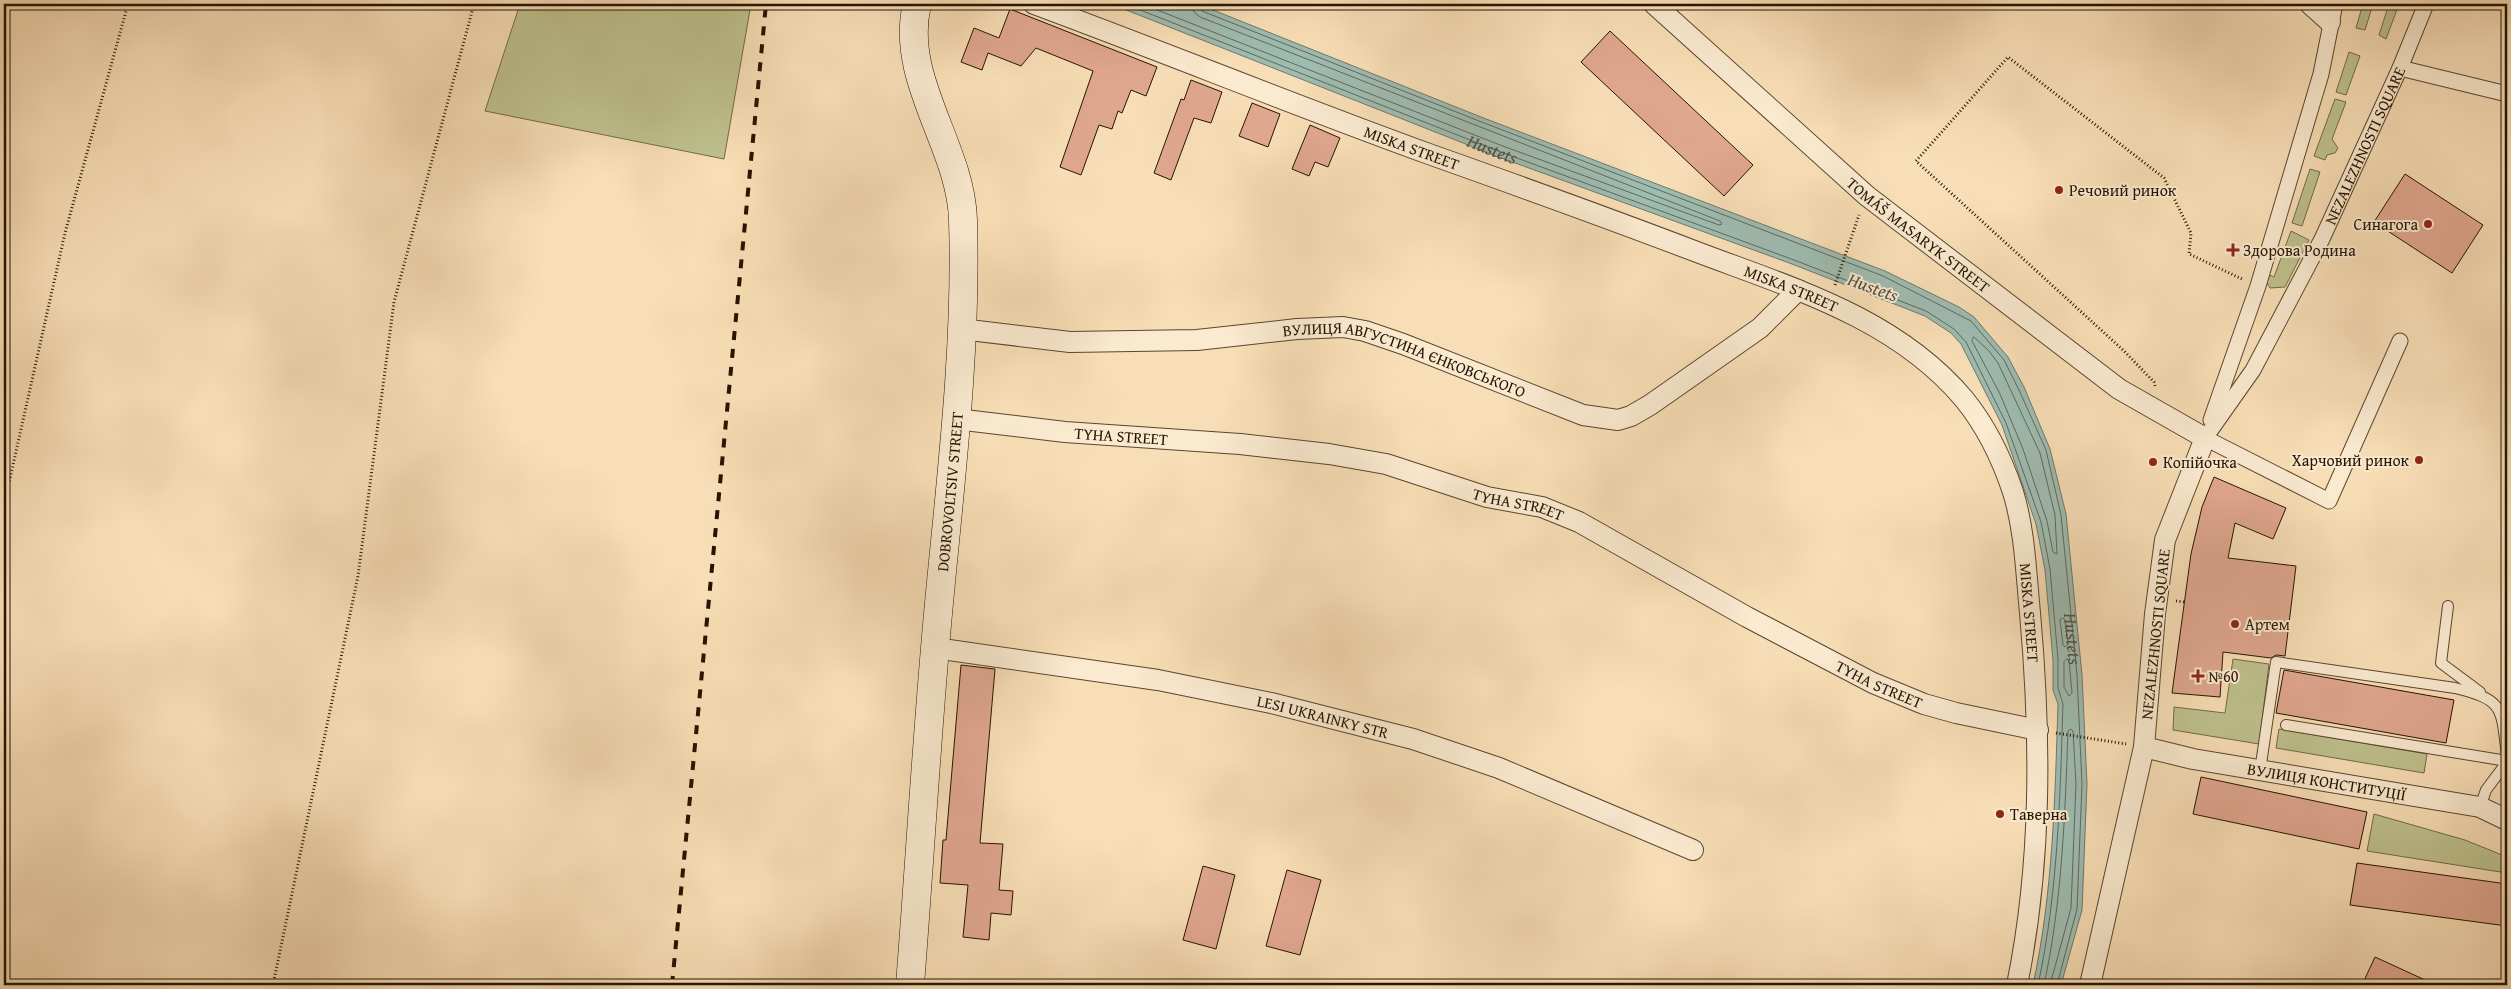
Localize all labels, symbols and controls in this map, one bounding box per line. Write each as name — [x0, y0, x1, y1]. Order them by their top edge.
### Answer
street label: NEZALEZHNOSTI SQUARE — [2318, 63, 2411, 229]
street label: MISKA STREET — [1361, 119, 1463, 176]
water label: Hustets — [1462, 126, 1522, 171]
street label: TOMÁŠ MASARYK STREET — [1841, 171, 1995, 298]
place label: Речовий ринок — [2069, 178, 2177, 202]
marker: Речовий ринок — [2053, 184, 2065, 196]
place label: Синагога — [2354, 212, 2418, 236]
marker: Синагога — [2422, 218, 2434, 230]
place label: Здорова Родина — [2243, 238, 2356, 262]
marker: Здорова Родина — [2227, 244, 2239, 256]
street label: MISKA STREET — [1741, 258, 1843, 318]
water label: Hustets — [1843, 265, 1902, 309]
street label: ВУЛИЦЯ АВГУСТИНА ЄНКОВСЬКОГО — [1281, 315, 1530, 403]
street label: DOBROVOLTSIV STREET — [930, 411, 969, 573]
street label: TYHA STREET — [1074, 421, 1169, 451]
place label: Харчовий ринок — [2292, 448, 2410, 472]
place label: Копійочка — [2163, 450, 2237, 474]
marker: Харчовий ринок — [2413, 454, 2425, 466]
marker: Копійочка — [2147, 456, 2159, 468]
street label: TYHA STREET — [1469, 481, 1568, 527]
street label: NEZALEZHNOSTI SQUARE — [2134, 547, 2176, 721]
street label: MISKA STREET — [2014, 562, 2046, 663]
water label: Hustets — [2057, 610, 2089, 666]
place label: Артем — [2245, 612, 2290, 636]
marker: Артем — [2229, 618, 2241, 630]
street label: TYHA STREET — [1831, 653, 1926, 714]
place label: №60 — [2208, 664, 2239, 688]
marker: №60 — [2192, 670, 2204, 682]
street label: LESI UKRAINKY STR — [1255, 688, 1392, 745]
street label: ВУЛИЦЯ КОНСТИТУЦІЇ — [2246, 756, 2408, 806]
place label: Таверна — [2010, 802, 2068, 826]
marker: Таверна — [1994, 808, 2006, 820]

